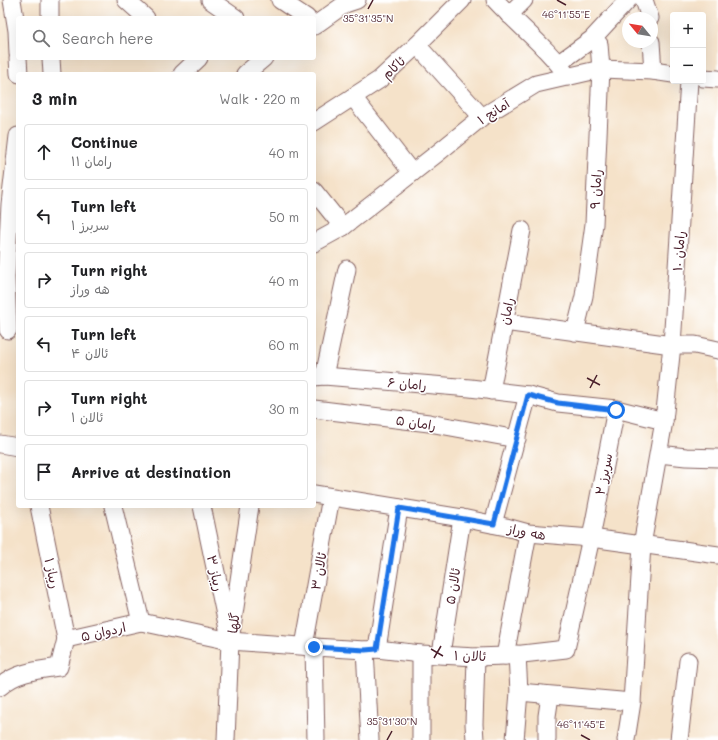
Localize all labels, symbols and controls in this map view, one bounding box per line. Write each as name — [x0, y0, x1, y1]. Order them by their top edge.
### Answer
text: 46°11'55"E — [542, 7, 590, 21]
text: 35°31'35"N — [343, 11, 393, 25]
north arrow — [622, 12, 658, 48]
map controls — [670, 12, 706, 84]
button: + — [670, 12, 706, 48]
search box — [16, 16, 316, 60]
icon: search — [30, 27, 52, 49]
text: Search here — [62, 28, 153, 48]
button: − — [670, 48, 706, 84]
street label: ئاکام — [378, 52, 411, 84]
text: 3 min — [32, 87, 77, 109]
text: Walk · 220 m — [219, 90, 300, 107]
street label: آمانج ۱ — [474, 94, 514, 129]
text: Continue — [71, 132, 138, 152]
icon: ahead — [33, 141, 55, 163]
text: 40 m — [269, 144, 299, 161]
text: رامان ۱۱ — [71, 152, 112, 169]
street label: رامان ۹ — [585, 169, 605, 209]
text: Turn left — [71, 196, 136, 216]
icon: left — [33, 205, 55, 227]
text: 50 m — [269, 208, 299, 225]
text: سربرز ۱ — [71, 216, 109, 233]
street label: رامان ۱۰ — [668, 230, 688, 272]
text: Turn right — [71, 260, 148, 280]
icon: right — [33, 269, 55, 291]
text: 40 m — [269, 272, 299, 289]
text: هه وراز — [71, 280, 110, 297]
street label: رامان — [495, 296, 517, 326]
text: Turn left — [71, 324, 136, 344]
icon: left — [33, 333, 55, 355]
text: 60 m — [269, 336, 299, 353]
text: ئالان ۴ — [71, 344, 108, 361]
street label: رامان ۶ — [387, 373, 427, 393]
text: Turn right — [71, 388, 148, 408]
icon: right — [33, 397, 55, 419]
text: 30 m — [269, 400, 299, 417]
route start — [607, 401, 625, 419]
text: ئالان ۱ — [71, 408, 103, 425]
street label: رامان ۵ — [395, 411, 437, 433]
street label: سربرز ۲ — [591, 452, 616, 497]
icon: arrive — [33, 461, 55, 483]
text: Arrive at destination — [71, 462, 231, 482]
street label: هه وراز — [505, 519, 548, 544]
street label: ئالان ۳ — [306, 550, 330, 591]
street label: ریباز ۳ — [203, 553, 228, 593]
street label: ریباز ۱ — [40, 556, 65, 590]
street label: ئالان ۵ — [441, 566, 463, 605]
street label: گلها — [223, 611, 243, 634]
street label: اردوان ۵ — [79, 618, 127, 645]
route end — [305, 638, 323, 656]
street label: ئالان ۱ — [454, 646, 487, 664]
text: 35°31'30"N — [366, 714, 418, 728]
text: 46°11'45"E — [557, 717, 605, 731]

